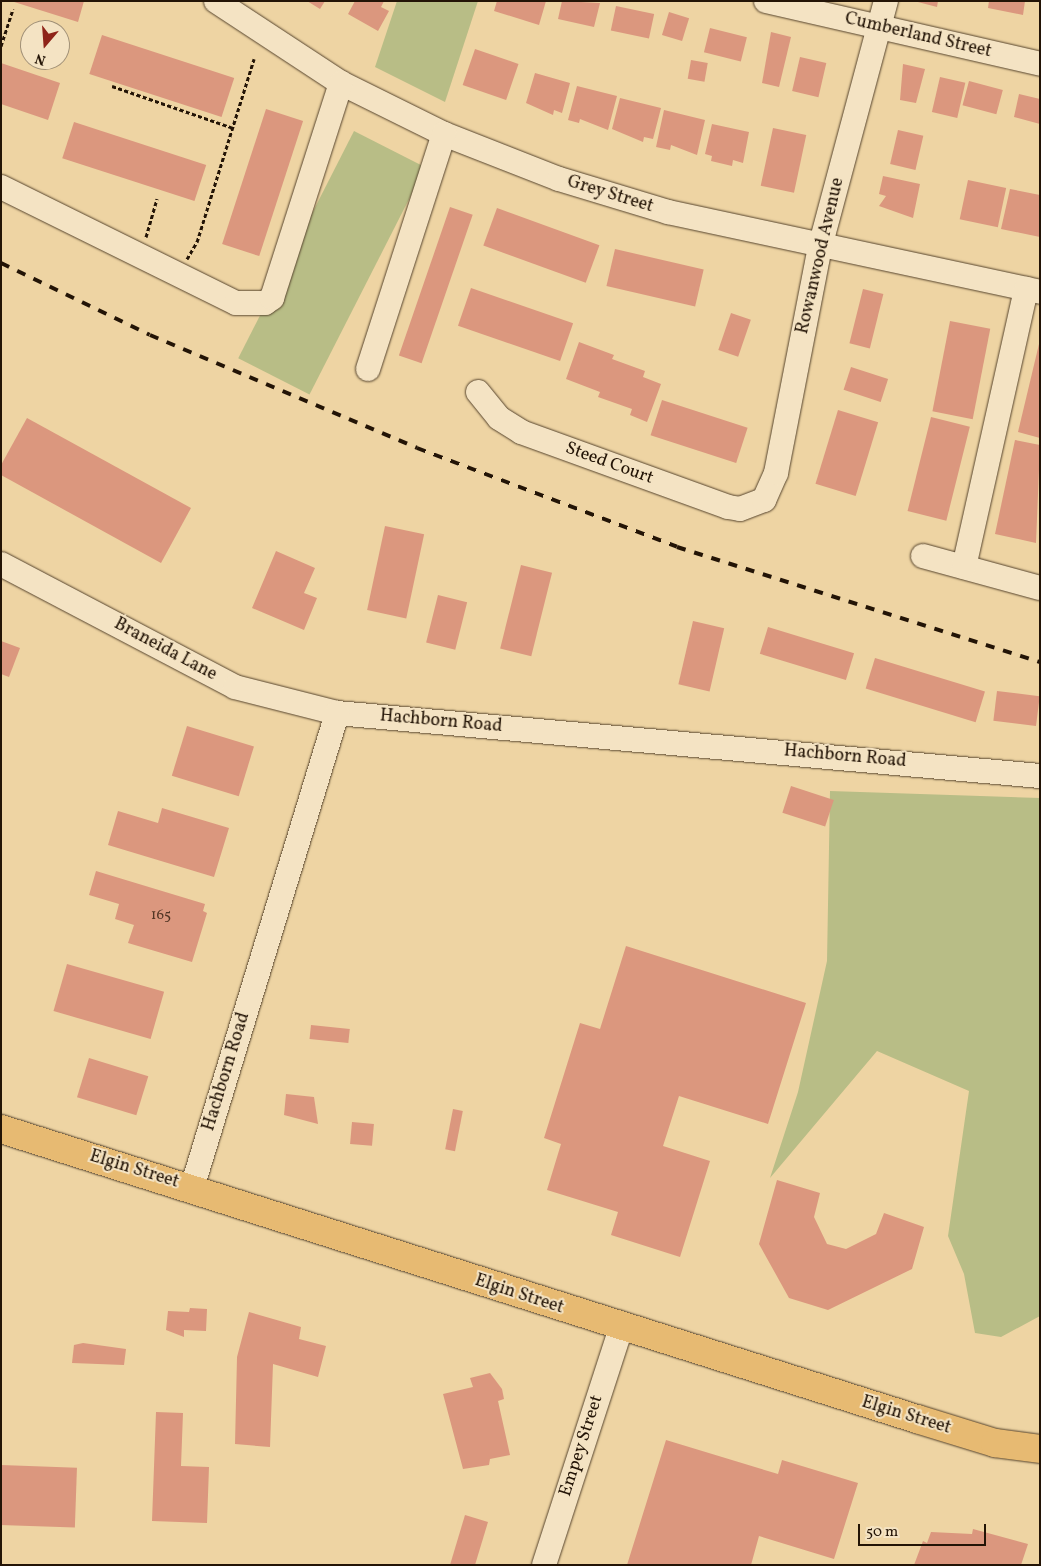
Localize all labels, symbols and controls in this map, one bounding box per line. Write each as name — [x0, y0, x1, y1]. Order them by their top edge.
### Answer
street label: Cumberland Street — [843, 9, 993, 63]
north arrow — [20, 20, 70, 70]
text: N — [33, 48, 48, 69]
street label: Grey Street — [564, 172, 656, 218]
street label: Rowanwood Avenue — [793, 176, 849, 336]
street label: Steed Court — [562, 438, 656, 490]
street label: Braneida Lane — [110, 614, 220, 686]
street label: Hachborn Road — [379, 706, 503, 738]
street label: Hachborn Road — [783, 741, 907, 773]
house number: 165 — [151, 907, 171, 925]
street label: Hachborn Road — [199, 1010, 255, 1134]
street label: Elgin Street — [87, 1146, 181, 1194]
street label: Elgin Street — [472, 1270, 566, 1320]
street label: Empey Street — [555, 1392, 609, 1500]
street label: Elgin Street — [859, 1392, 953, 1440]
scale bar — [861, 1514, 988, 1546]
text: 50 m — [866, 1522, 898, 1543]

